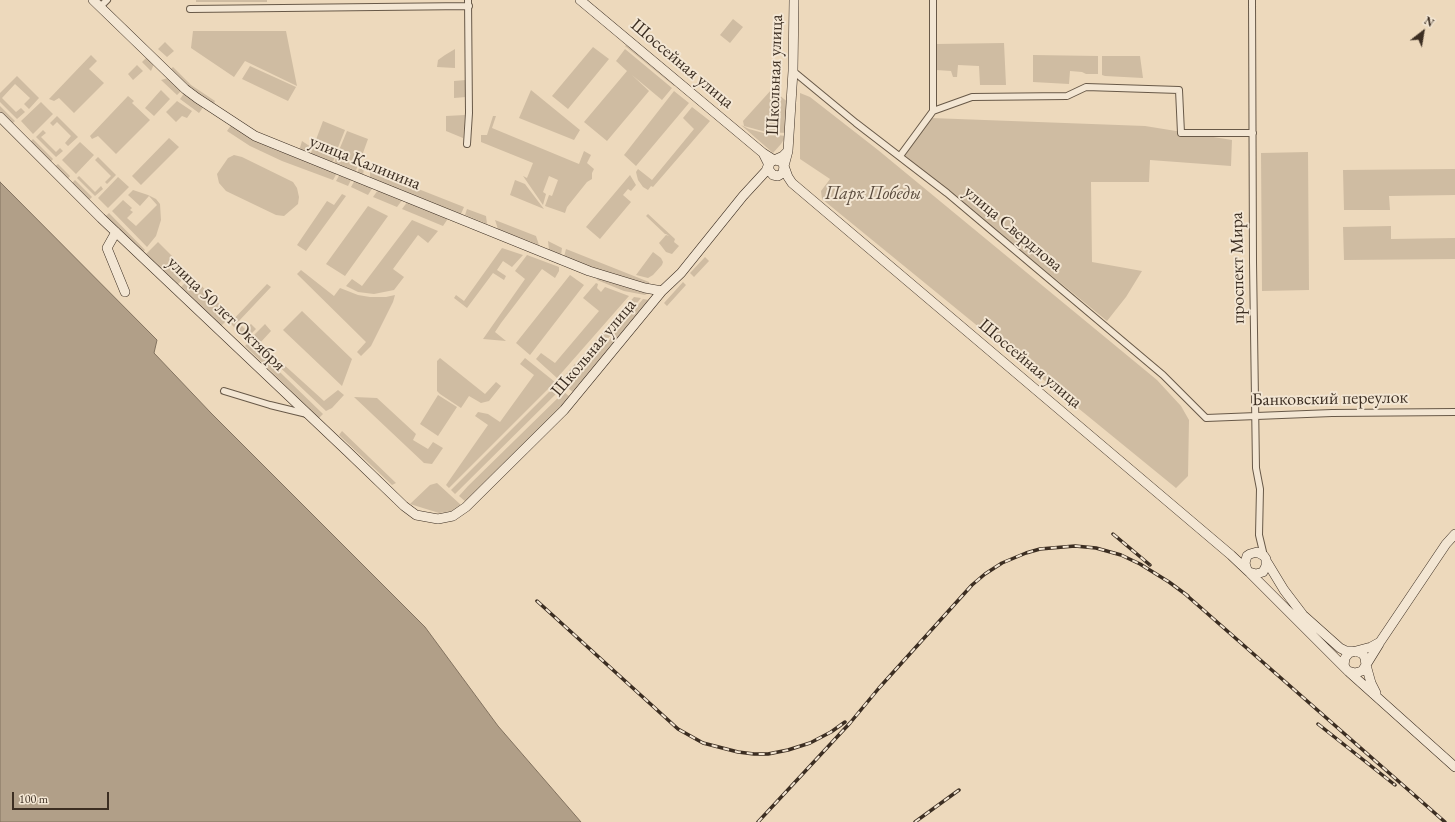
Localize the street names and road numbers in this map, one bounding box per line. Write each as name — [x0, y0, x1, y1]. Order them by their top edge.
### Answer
street label: Школьная улица — [762, 14, 788, 136]
street label: Шоссейная улица — [626, 15, 738, 113]
street label: улица Калинина — [306, 131, 424, 195]
street label: улица Свердлова — [959, 181, 1067, 277]
street label: проспект Мира — [1226, 212, 1250, 324]
street label: улица 50 лет Октября — [162, 252, 290, 376]
street label: Школьная улица — [547, 295, 641, 401]
street label: Шоссейная улица — [974, 315, 1086, 413]
street label: Банковский переулок — [1252, 387, 1408, 411]

